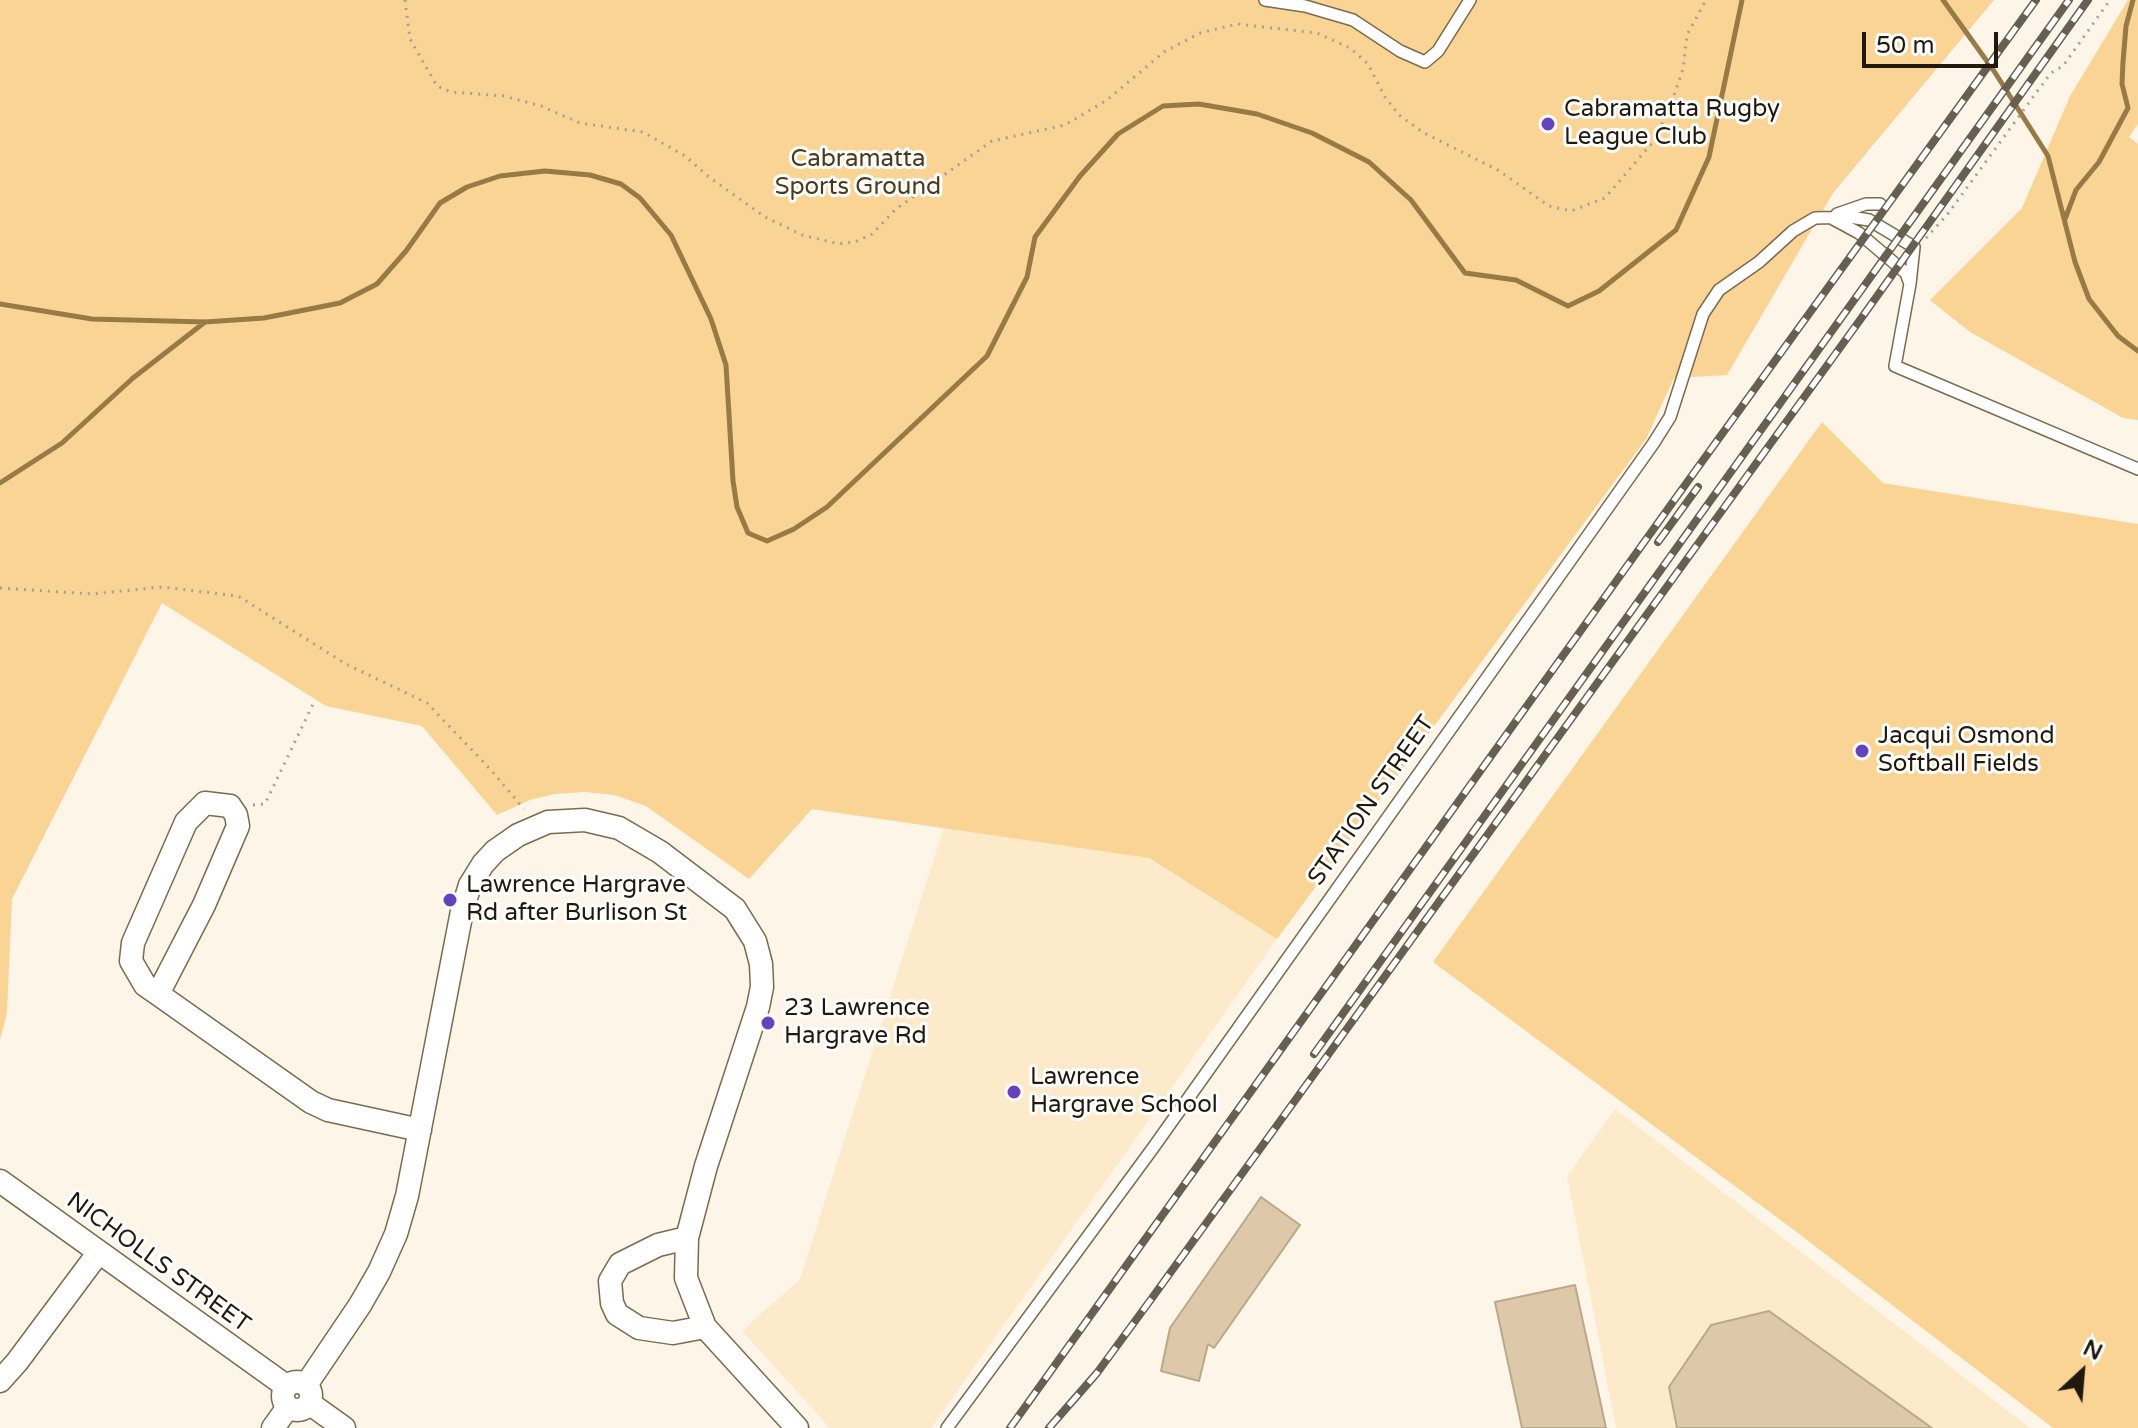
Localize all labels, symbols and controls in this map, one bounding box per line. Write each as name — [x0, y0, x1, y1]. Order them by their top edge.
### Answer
scale bar — [1866, 16, 2002, 66]
text: 50 m — [1876, 31, 1934, 60]
place label: Cabramatta Rugby League Club — [1564, 96, 1780, 152]
marker: Cabramatta Rugby League Club — [1539, 115, 1557, 133]
park label: Cabramatta Sports Ground — [775, 146, 941, 202]
street label: STATION STREET — [1303, 711, 1441, 891]
place label: Jacqui Osmond Softball Fields — [1878, 723, 2055, 779]
marker: Jacqui Osmond Softball Fields — [1853, 742, 1871, 760]
place label: Lawrence Hargrave Rd after Burlison St — [466, 872, 687, 928]
marker: Lawrence Hargrave Rd after Burlison St — [441, 891, 459, 909]
place label: 23 Lawrence Hargrave Rd — [784, 995, 930, 1051]
marker: 23 Lawrence Hargrave Rd — [759, 1014, 777, 1032]
place label: Lawrence Hargrave School — [1030, 1064, 1218, 1120]
marker: Lawrence Hargrave School — [1005, 1083, 1023, 1101]
street label: NICHOLLS STREET — [61, 1187, 255, 1339]
north arrow — [2042, 1332, 2122, 1412]
text: N — [2079, 1335, 2106, 1366]

